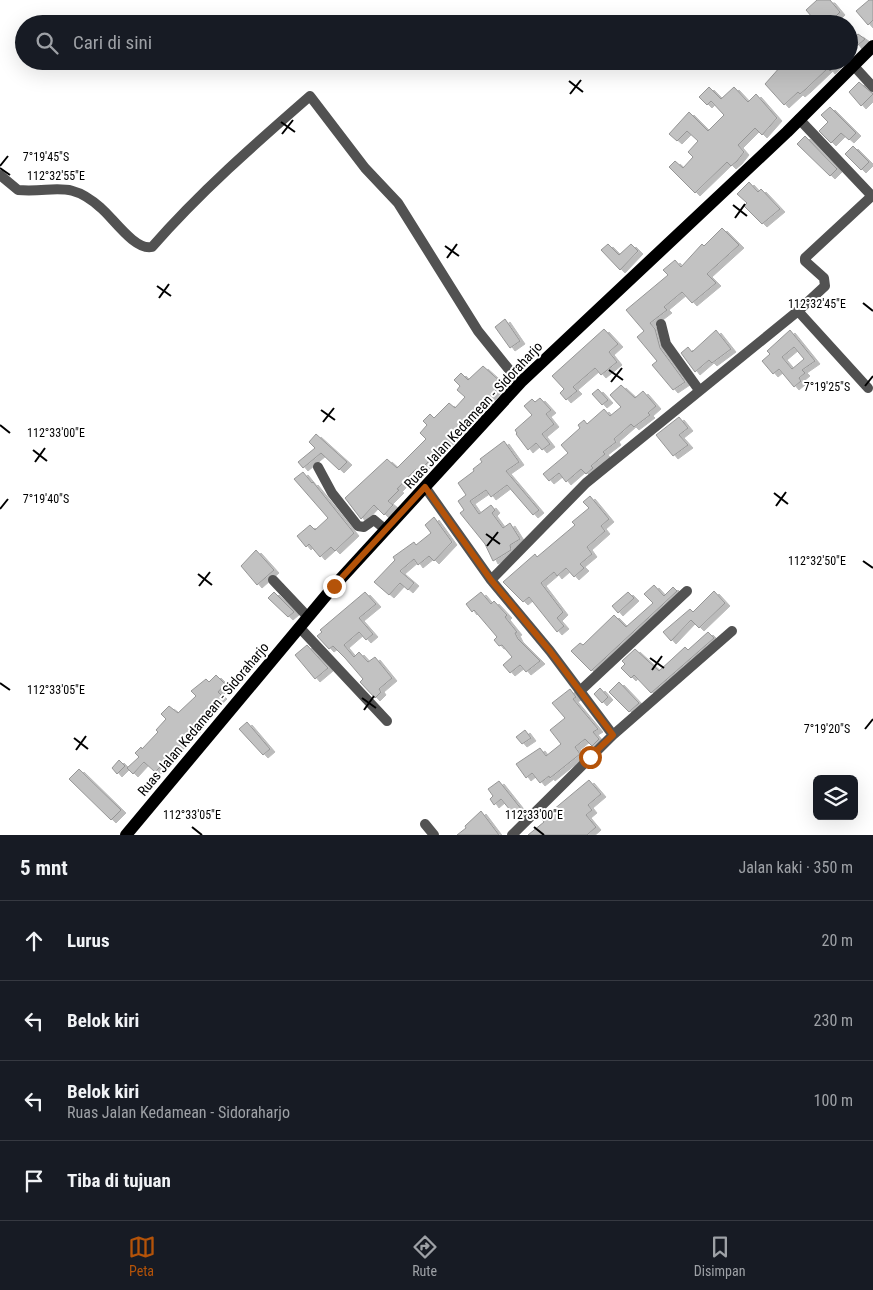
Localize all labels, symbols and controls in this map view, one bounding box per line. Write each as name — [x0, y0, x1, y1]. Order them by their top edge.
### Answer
search box — [15, 15, 858, 70]
icon: search — [33, 29, 61, 57]
text: Cari di sini — [73, 31, 152, 54]
text: 7°19'45"S — [23, 150, 69, 164]
text: 112°32'55"E — [27, 169, 85, 183]
text: 112°32'45"E — [788, 297, 846, 311]
street label: Ruas Jalan Kedamean - Sidoraharjo — [401, 338, 545, 492]
text: 7°19'25"S — [804, 380, 850, 394]
text: 112°33'00"E — [27, 426, 85, 440]
text: 7°19'40"S — [23, 492, 69, 506]
text: 112°32'50"E — [788, 554, 846, 568]
route end — [323, 575, 346, 598]
street label: Ruas Jalan Kedamean - Sidoraharjo — [134, 639, 272, 799]
text: 112°33'05"E — [27, 683, 85, 697]
text: 7°19'20"S — [804, 722, 850, 736]
route start — [579, 746, 602, 769]
map controls — [813, 775, 858, 820]
button: layers — [813, 775, 858, 820]
text: 112°33'05"E — [163, 808, 221, 822]
text: 112°33'00"E — [505, 808, 563, 822]
text: 5 mnt — [20, 856, 68, 880]
text: Jalan kaki · 350 m — [738, 858, 853, 877]
icon: ahead — [20, 927, 48, 955]
text: Lurus — [67, 929, 110, 952]
text: 20 m — [821, 931, 853, 950]
icon: left — [20, 1007, 48, 1035]
text: Belok kiri — [67, 1009, 139, 1032]
text: 230 m — [814, 1011, 853, 1030]
text: Belok kiri — [67, 1080, 139, 1103]
icon: left — [20, 1087, 48, 1115]
text: 100 m — [814, 1091, 853, 1110]
text: Ruas Jalan Kedamean - Sidoraharjo — [67, 1103, 290, 1122]
icon: arrive — [20, 1167, 48, 1195]
text: Tiba di tujuan — [67, 1169, 171, 1192]
tab: Peta — [128, 1233, 156, 1279]
tab: Rute — [411, 1233, 439, 1279]
tab: Disimpan — [694, 1233, 745, 1279]

